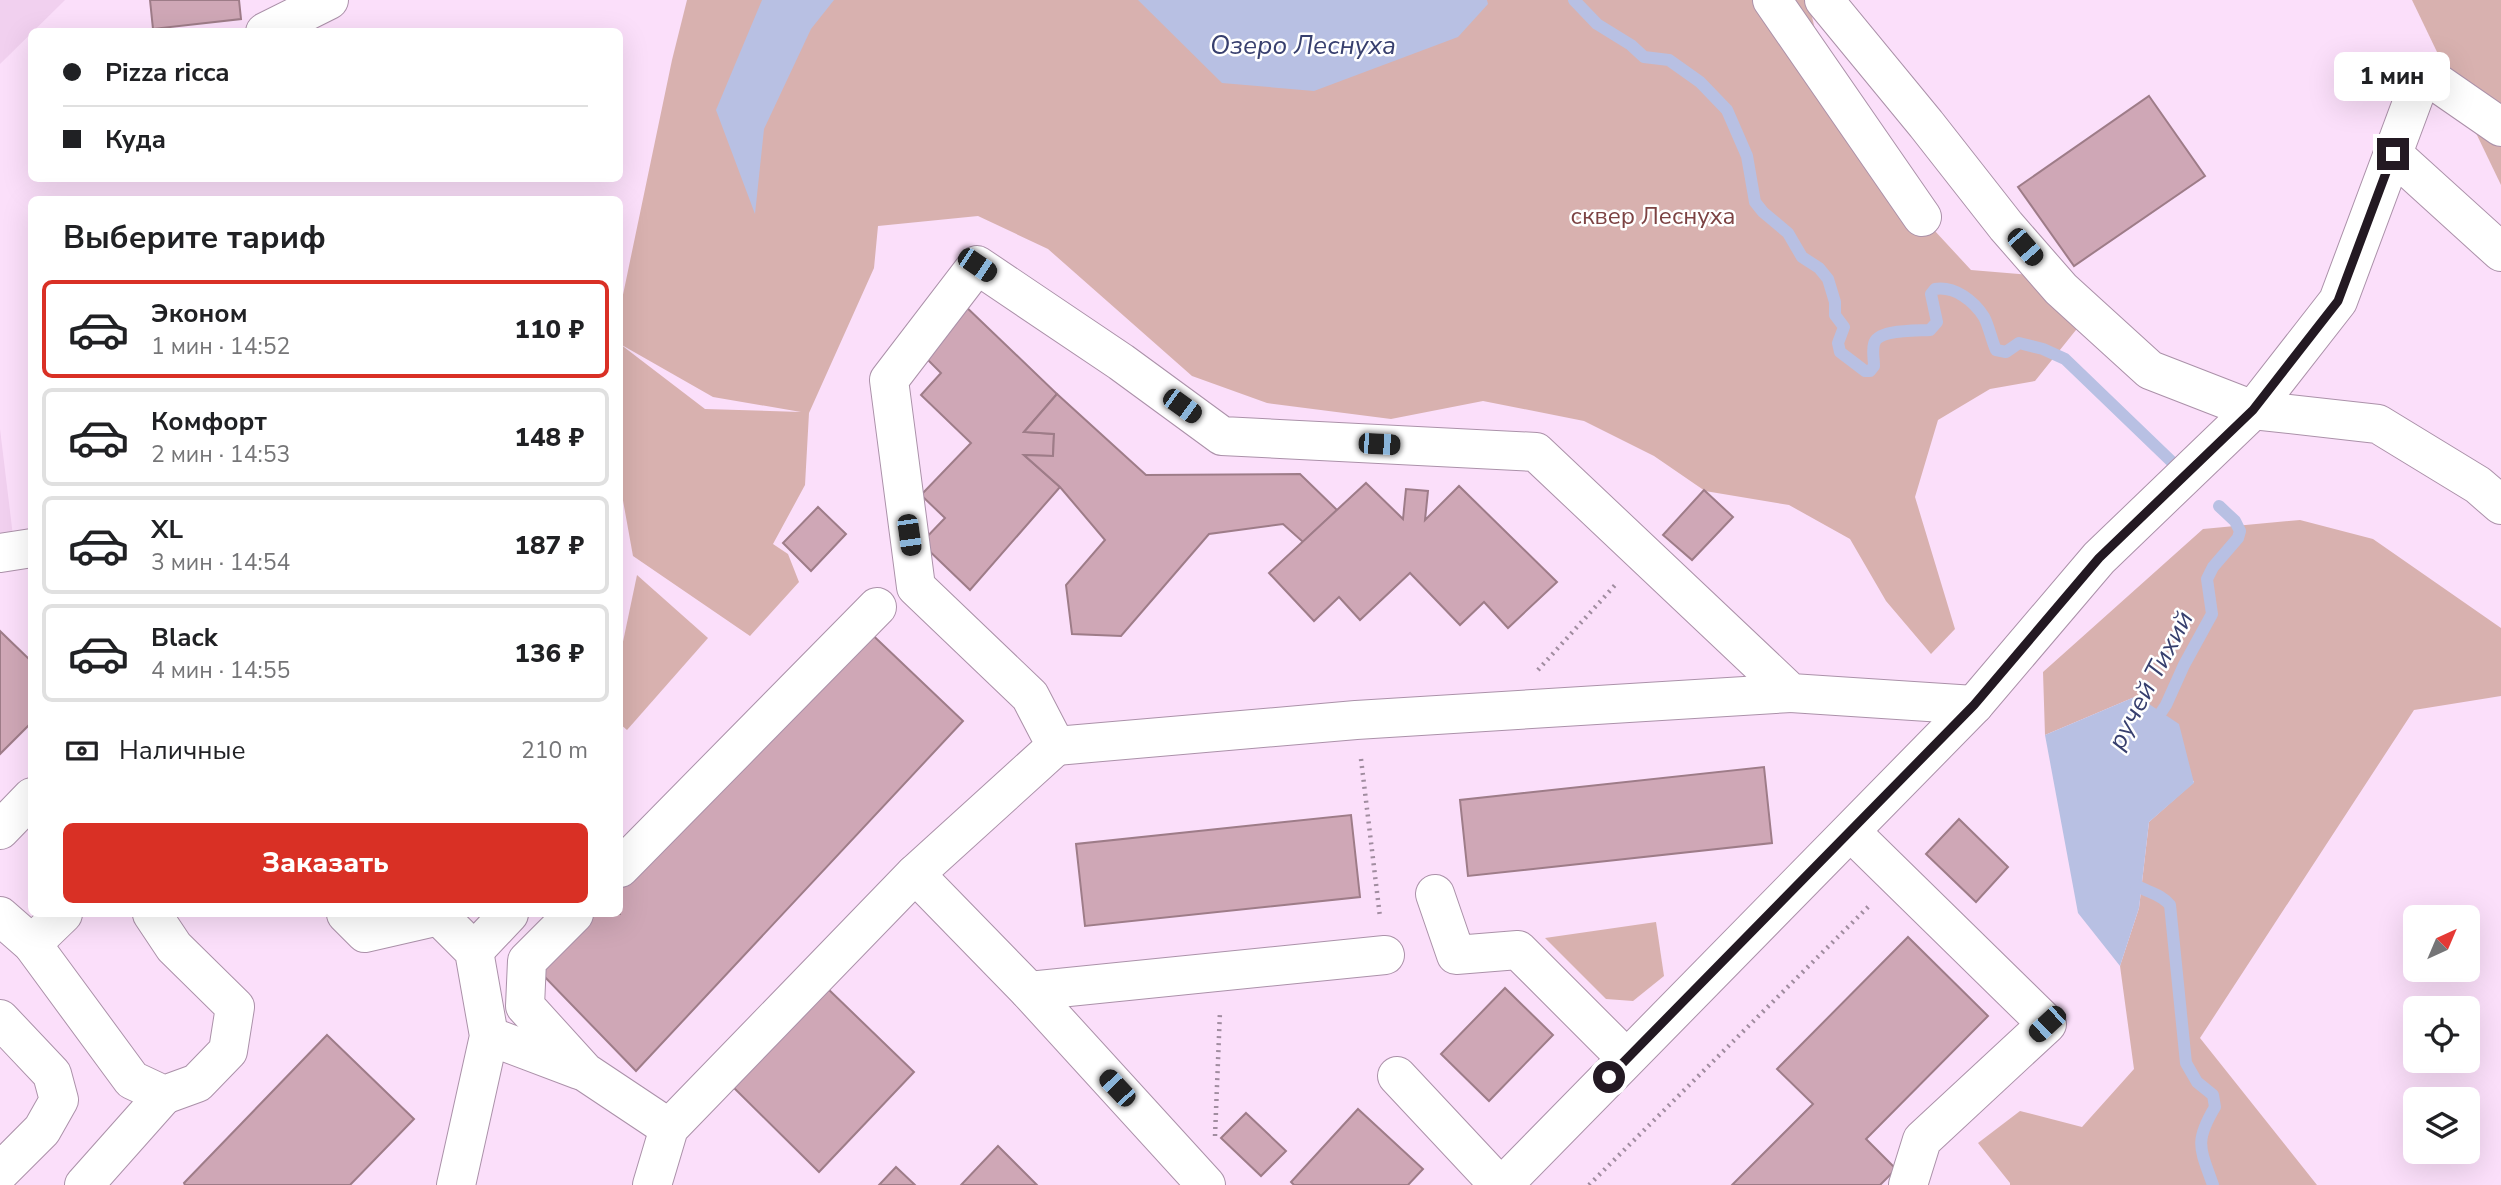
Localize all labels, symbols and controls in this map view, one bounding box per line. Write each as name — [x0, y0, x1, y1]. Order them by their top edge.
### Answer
water label: Озеро Леснуха — [1210, 28, 1396, 63]
callout: 1 мин — [2335, 52, 2451, 102]
text: Pizza ricca — [105, 55, 230, 90]
text: 1 мин — [2360, 61, 2424, 92]
text: Куда — [105, 122, 166, 157]
route end — [2377, 138, 2409, 170]
park label: сквер Леснуха — [1571, 200, 1735, 232]
text: Выберите тариф — [63, 216, 326, 259]
car — [2004, 224, 2047, 270]
car — [954, 245, 1001, 285]
text: Эконом — [151, 296, 248, 331]
icon: car — [67, 298, 130, 361]
text: 110 ₽ — [514, 312, 584, 347]
text: 1 мин · 14:52 — [151, 331, 290, 362]
car — [1159, 385, 1206, 427]
text: Комфорт — [151, 404, 267, 439]
icon: car — [67, 406, 130, 469]
text: 148 ₽ — [514, 420, 584, 455]
car — [1358, 432, 1401, 456]
text: 2 мин · 14:53 — [151, 439, 290, 470]
text: XL — [151, 512, 183, 547]
car — [896, 513, 923, 557]
icon: car — [67, 514, 130, 577]
text: 187 ₽ — [514, 528, 584, 563]
text: 3 мин · 14:54 — [151, 547, 290, 578]
water label: ручей Тихий — [2099, 605, 2202, 756]
text: Black — [151, 620, 218, 655]
icon: car — [67, 622, 130, 685]
text: 136 ₽ — [514, 636, 584, 671]
text: 4 мин · 14:55 — [151, 655, 290, 686]
icon: cash — [63, 732, 101, 770]
text: Наличные — [119, 733, 246, 768]
text: 210 m — [521, 735, 588, 766]
button: Заказать — [63, 823, 588, 903]
north arrow — [2403, 905, 2480, 982]
map controls — [2403, 905, 2480, 1164]
button: locate — [2403, 996, 2480, 1073]
car — [2025, 1002, 2070, 1046]
route start — [1593, 1061, 1625, 1093]
car — [1095, 1065, 1140, 1111]
button: layers — [2403, 1087, 2480, 1164]

